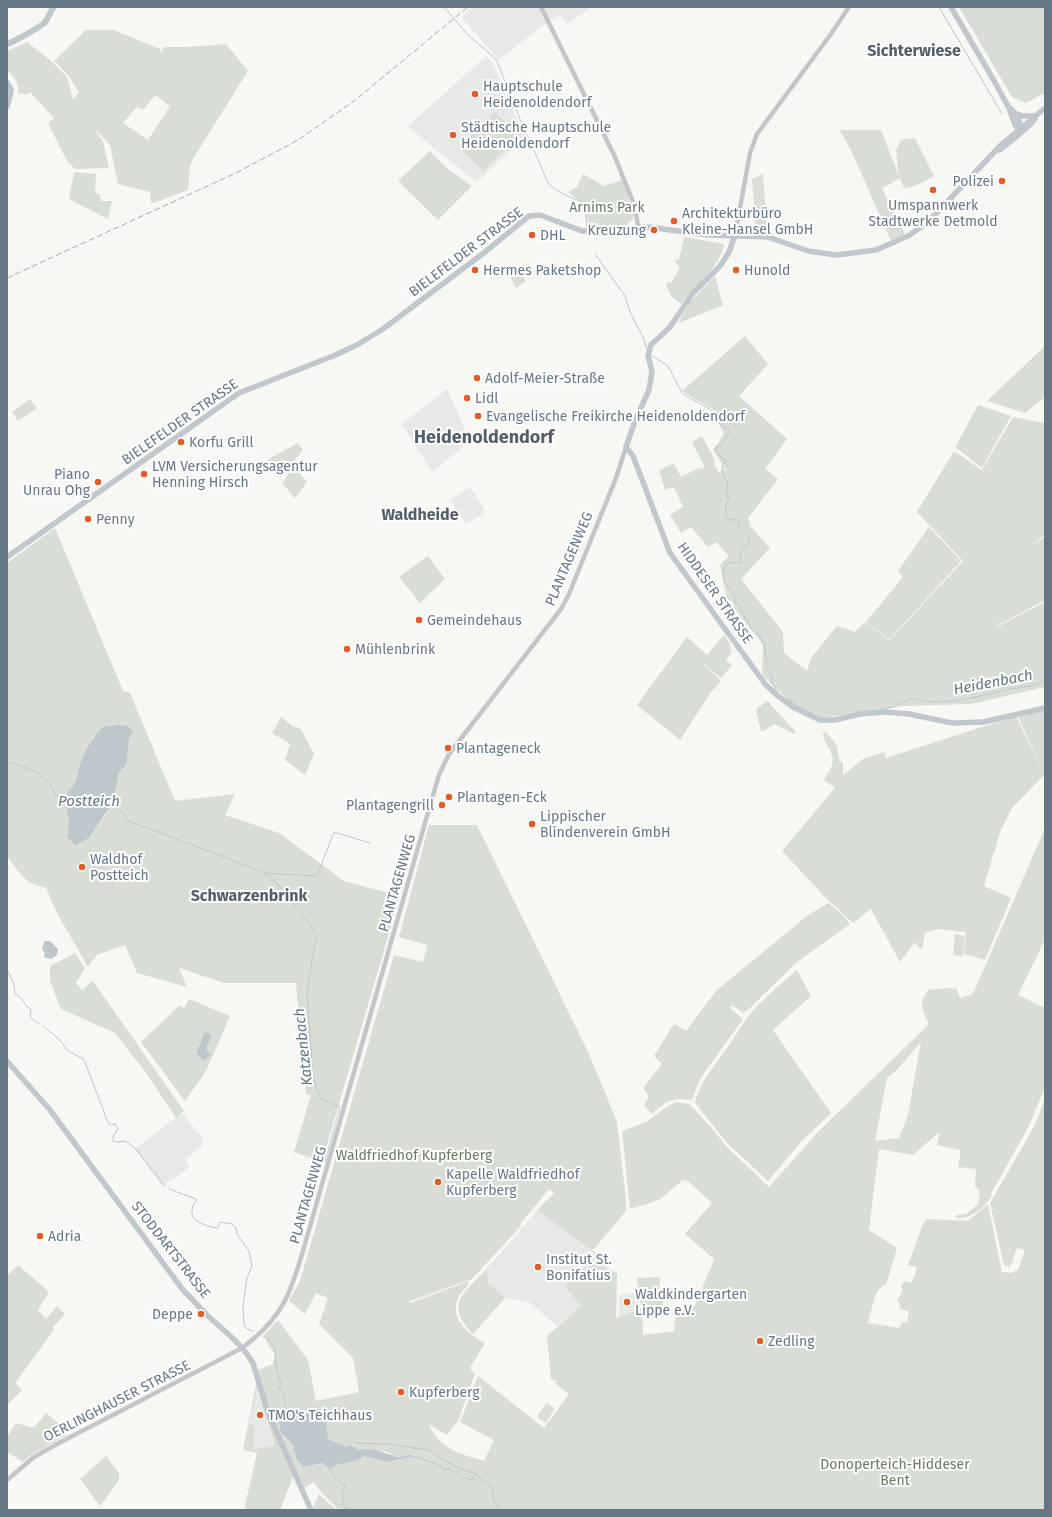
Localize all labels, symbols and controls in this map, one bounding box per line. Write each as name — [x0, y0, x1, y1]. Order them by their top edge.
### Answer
district label: Sichterwiese — [867, 41, 961, 60]
place label: Hauptschule Heidenoldendorf — [483, 78, 593, 111]
marker: Hauptschule Heidenoldendorf — [470, 89, 480, 99]
place label: Städtische Hauptschule Heidenoldendorf — [461, 119, 611, 152]
marker: Städtische Hauptschule Heidenoldendorf — [448, 130, 458, 140]
place label: Polizei — [952, 173, 994, 190]
marker: Polizei — [997, 176, 1007, 186]
marker: Umspannwerk Stadtwerke Detmold — [928, 185, 938, 195]
place label: Umspannwerk Stadtwerke Detmold — [868, 197, 998, 230]
park label: Arnims Park — [569, 199, 646, 216]
street label: BIELEFELDER STRASSE — [406, 204, 526, 300]
place label: Architekturbüro Kleine-Hansel GmbH — [682, 205, 813, 238]
marker: Architekturbüro Kleine-Hansel GmbH — [669, 216, 679, 226]
place label: Kreuzung — [587, 222, 647, 239]
marker: Kreuzung — [649, 225, 659, 235]
place label: DHL — [540, 227, 566, 244]
marker: DHL — [527, 230, 537, 240]
place label: Hermes Paketshop — [483, 262, 601, 279]
place label: Hunold — [744, 262, 790, 279]
marker: Hermes Paketshop — [470, 265, 480, 275]
marker: Hunold — [731, 265, 741, 275]
place label: Adolf-Meier-Straße — [485, 370, 605, 387]
marker: Adolf-Meier-Straße — [472, 373, 482, 383]
street label: BIELEFELDER STRASSE — [119, 375, 241, 469]
place label: Lidl — [475, 390, 498, 407]
marker: Lidl — [462, 393, 472, 403]
place label: Evangelische Freikirche Heidenoldendorf — [486, 408, 746, 425]
marker: Evangelische Freikirche Heidenoldendorf — [473, 411, 483, 421]
district label: Heidenoldendorf — [414, 426, 556, 448]
place label: Korfu Grill — [189, 434, 254, 451]
marker: Korfu Grill — [176, 437, 186, 447]
place label: LVM Versicherungsagentur Henning Hirsch — [152, 458, 318, 491]
place label: Piano Unrau Ohg — [23, 466, 91, 499]
marker: LVM Versicherungsagentur Henning Hirsch — [139, 469, 149, 479]
marker: Piano Unrau Ohg — [93, 477, 103, 487]
district label: Waldheide — [382, 505, 459, 524]
street label: PLANTAGENWEG — [541, 509, 597, 609]
place label: Penny — [96, 511, 135, 528]
marker: Penny — [83, 514, 93, 524]
street label: HIDDESER STRASSE — [674, 539, 756, 647]
place label: Gemeindehaus — [427, 612, 522, 629]
marker: Gemeindehaus — [414, 615, 424, 625]
place label: Mühlenbrink — [355, 641, 436, 658]
marker: Mühlenbrink — [342, 644, 352, 654]
water label: Heidenbach — [952, 666, 1034, 698]
place label: Plantageneck — [456, 740, 541, 757]
marker: Plantageneck — [443, 743, 453, 753]
place label: Plantagen-Eck — [457, 789, 548, 806]
water label: Postteich — [58, 792, 120, 810]
marker: Plantagen-Eck — [444, 792, 454, 802]
place label: Plantagengrill — [346, 797, 434, 814]
marker: Plantagengrill — [437, 800, 447, 810]
place label: Lippischer Blindenverein GmbH — [540, 808, 670, 841]
marker: Lippischer Blindenverein GmbH — [527, 819, 537, 829]
street label: PLANTAGENWEG — [375, 832, 419, 934]
place label: Waldhof Postteich — [90, 851, 149, 884]
marker: Waldhof Postteich — [77, 862, 87, 872]
district label: Schwarzenbrink — [191, 886, 307, 905]
water label: Katzenbach — [290, 1007, 316, 1087]
street label: PLANTAGENWEG — [286, 1144, 330, 1246]
park label: Waldfriedhof Kupferberg — [336, 1147, 493, 1164]
place label: Kapelle Waldfriedhof Kupferberg — [446, 1166, 581, 1199]
marker: Kapelle Waldfriedhof Kupferberg — [433, 1177, 443, 1187]
street label: STODDARTSTRASSE — [128, 1198, 214, 1302]
place label: Adria — [48, 1228, 81, 1245]
marker: Adria — [35, 1231, 45, 1241]
place label: Institut St. Bonifatius — [546, 1251, 612, 1284]
marker: Institut St. Bonifatius — [533, 1262, 543, 1272]
place label: Waldkindergarten Lippe e.V. — [635, 1286, 747, 1319]
marker: Waldkindergarten Lippe e.V. — [622, 1297, 632, 1307]
place label: Deppe — [152, 1306, 193, 1323]
marker: Deppe — [196, 1309, 206, 1319]
place label: Zedling — [768, 1333, 815, 1350]
marker: Zedling — [755, 1336, 765, 1346]
street label: OERLINGHAUSER STRASSE — [41, 1357, 193, 1445]
place label: Kupferberg — [409, 1384, 480, 1401]
marker: Kupferberg — [396, 1387, 406, 1397]
place label: TMO's Teichhaus — [268, 1407, 372, 1424]
marker: TMO's Teichhaus — [255, 1410, 265, 1420]
park label: Donoperteich-Hiddeser Bent — [820, 1456, 970, 1489]

